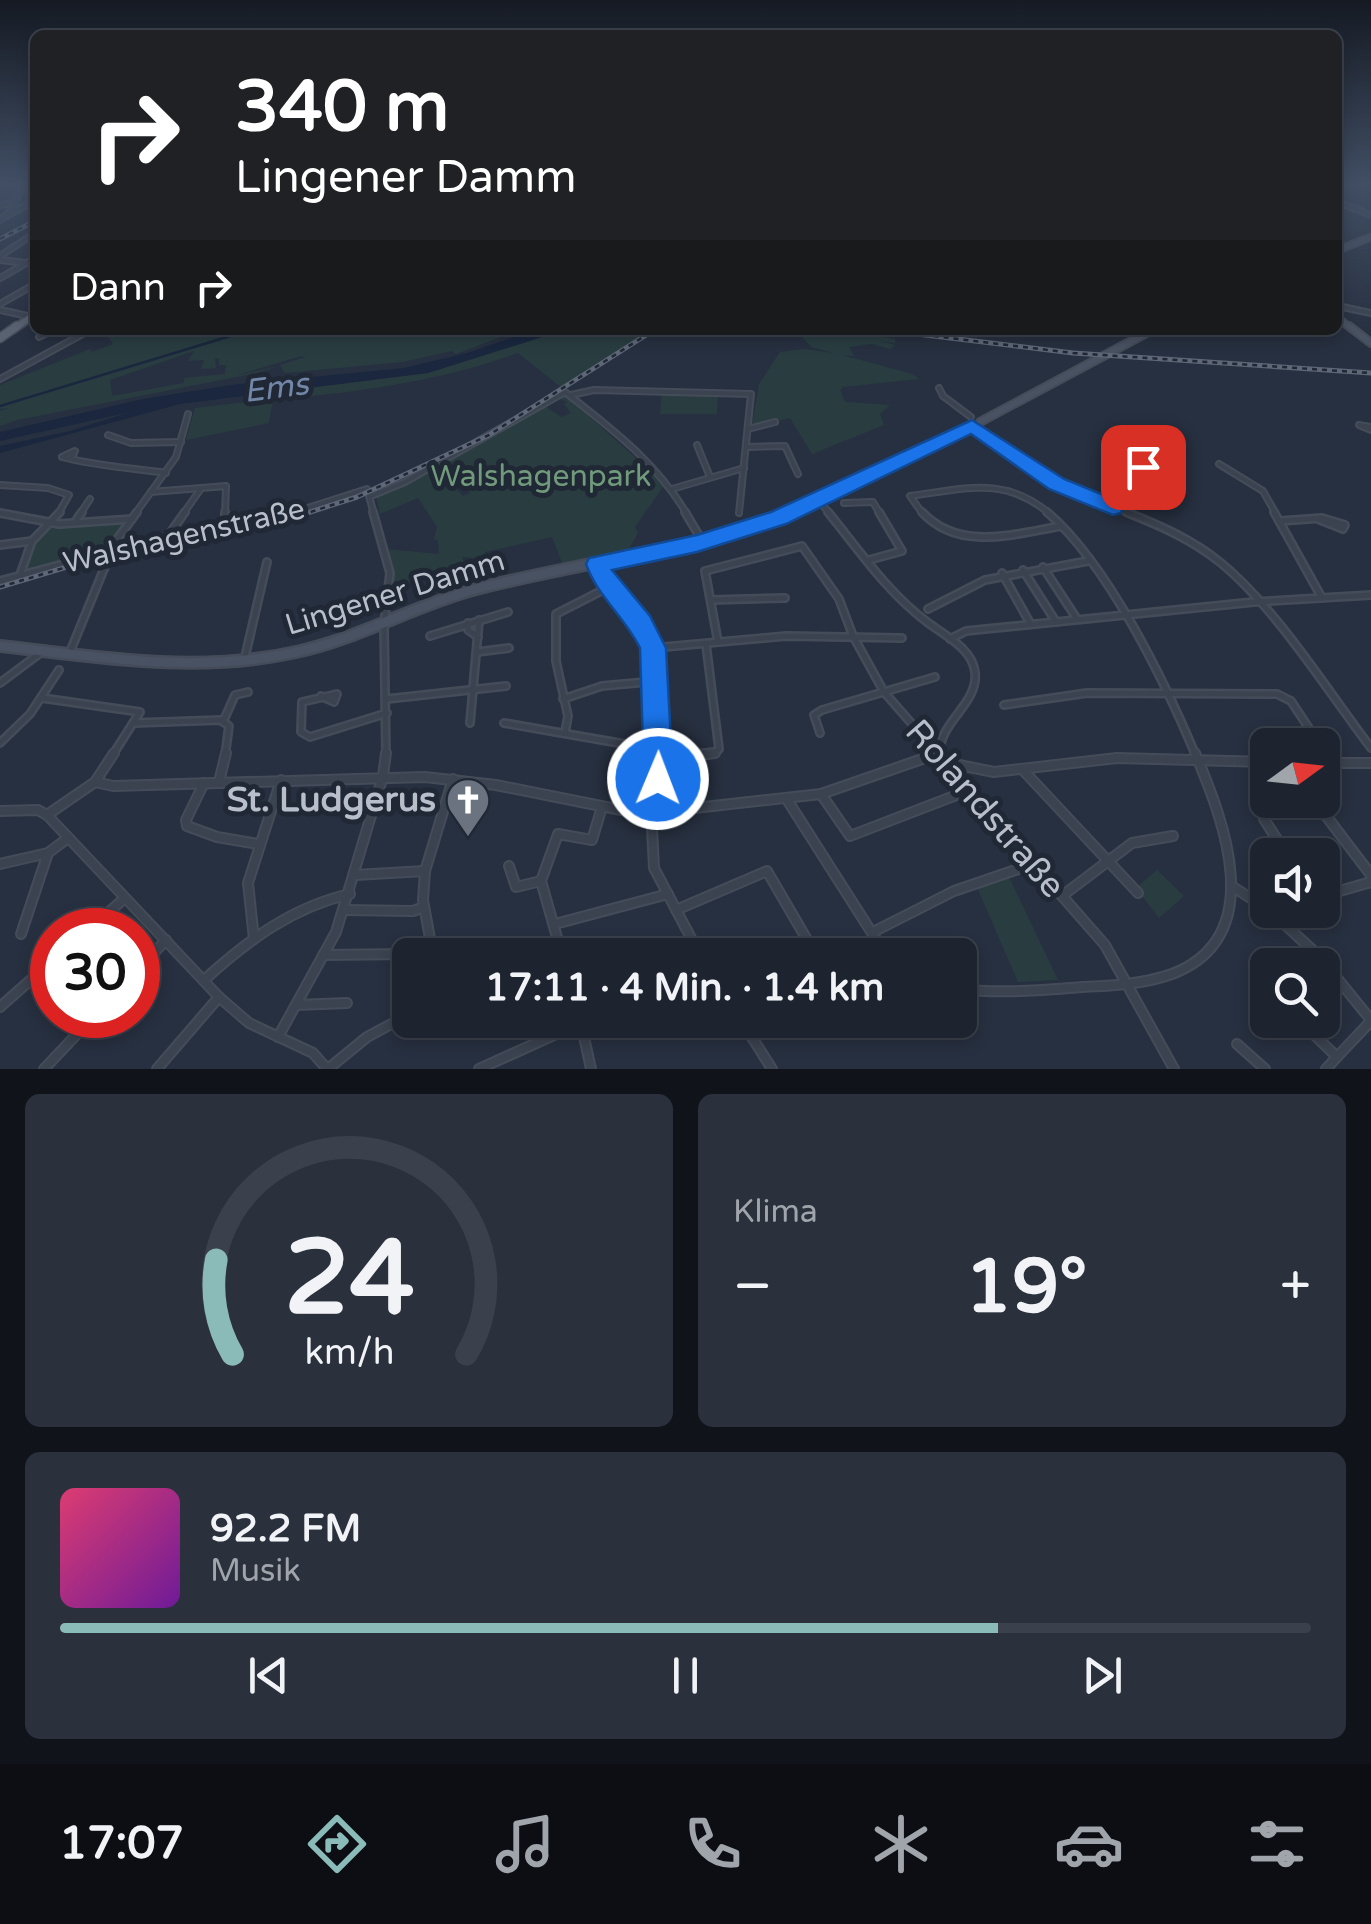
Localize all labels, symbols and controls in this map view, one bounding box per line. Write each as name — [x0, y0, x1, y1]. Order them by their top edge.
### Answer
text: 340 m — [235, 66, 449, 150]
icon: right — [70, 70, 200, 200]
text: Lingener Damm — [235, 151, 576, 205]
icon: right — [186, 260, 241, 315]
text: Dann — [70, 265, 166, 311]
water label: Ems — [241, 365, 313, 411]
pin — [1101, 425, 1186, 510]
icon: arrive — [1116, 440, 1171, 495]
park label: Walshagenpark — [431, 458, 651, 495]
street label: Walshagenstraße — [60, 490, 308, 582]
street label: Lingener Damm — [281, 542, 509, 644]
street label: Rolandstraße — [896, 711, 1074, 907]
position arrow — [606, 727, 710, 831]
north arrow — [1250, 728, 1340, 818]
map controls — [1250, 728, 1340, 1038]
church icon: St. Ludgerus — [445, 777, 491, 838]
place label: St. Ludgerus — [227, 779, 436, 821]
button: sound — [1250, 838, 1340, 928]
speed limit sign: 30 — [30, 908, 160, 1038]
button: search — [1250, 948, 1340, 1038]
text: 17:11 · 4 Min. · 1.4 km — [485, 965, 884, 1011]
text: Klima — [733, 1193, 818, 1231]
text: 24 — [284, 1217, 414, 1342]
text: 19° — [965, 1242, 1087, 1332]
text: − — [733, 1254, 772, 1320]
text: + — [1280, 1254, 1311, 1320]
text: km/h — [304, 1331, 394, 1374]
text: 92.2 FM — [210, 1506, 361, 1552]
text: Musik — [210, 1552, 301, 1590]
icon: previous — [241, 1648, 296, 1703]
icon: pause — [658, 1648, 713, 1703]
icon: next — [1075, 1648, 1130, 1703]
icon: directions — [302, 1809, 372, 1879]
icon: music — [490, 1809, 560, 1879]
icon: phone — [678, 1809, 748, 1879]
icon: climate — [866, 1809, 936, 1879]
icon: car — [1054, 1809, 1124, 1879]
icon: filters — [1242, 1809, 1312, 1879]
text: 17:07 — [59, 1817, 184, 1871]

